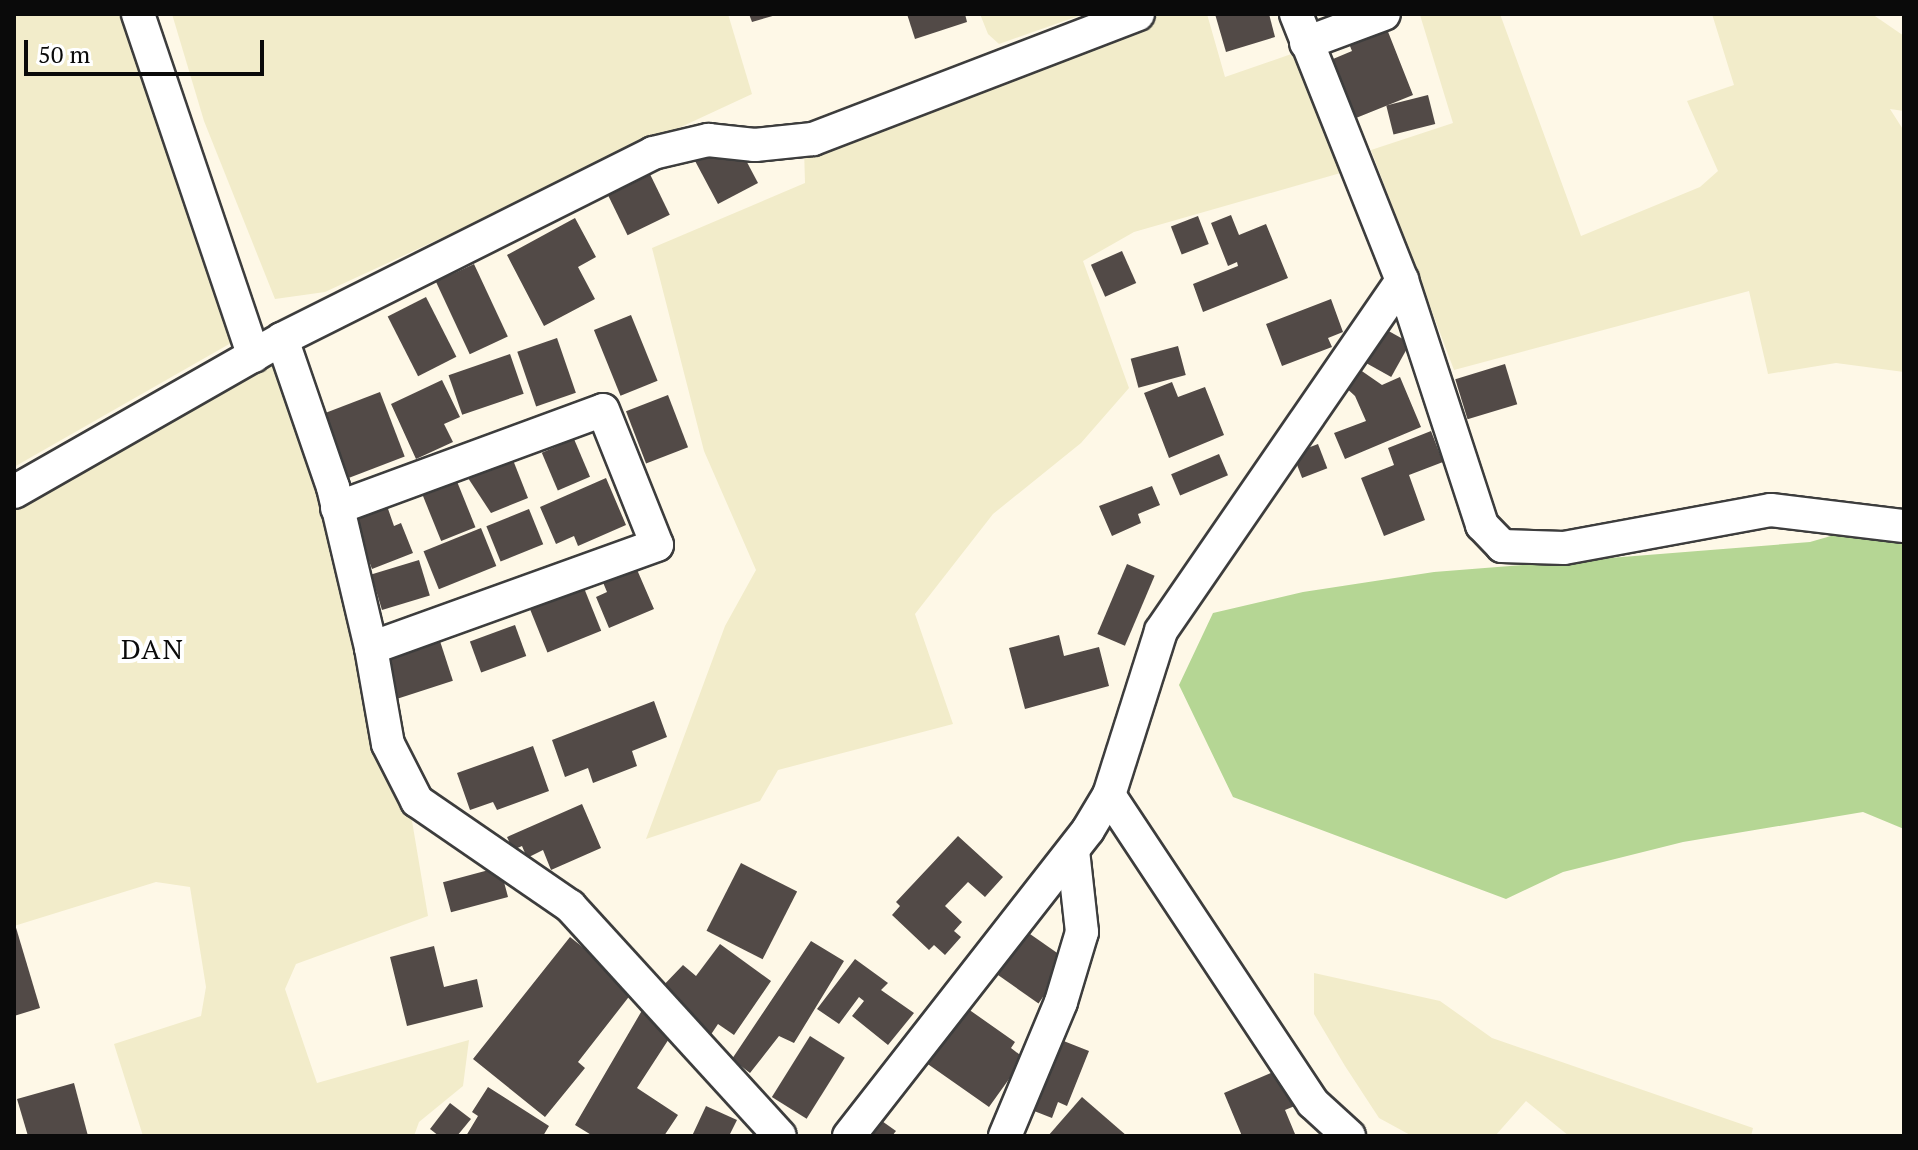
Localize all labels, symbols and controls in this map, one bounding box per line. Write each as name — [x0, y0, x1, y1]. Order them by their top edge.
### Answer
scale bar — [28, 24, 268, 74]
text: 50 m — [38, 38, 90, 70]
district label: DAN — [121, 632, 185, 666]

